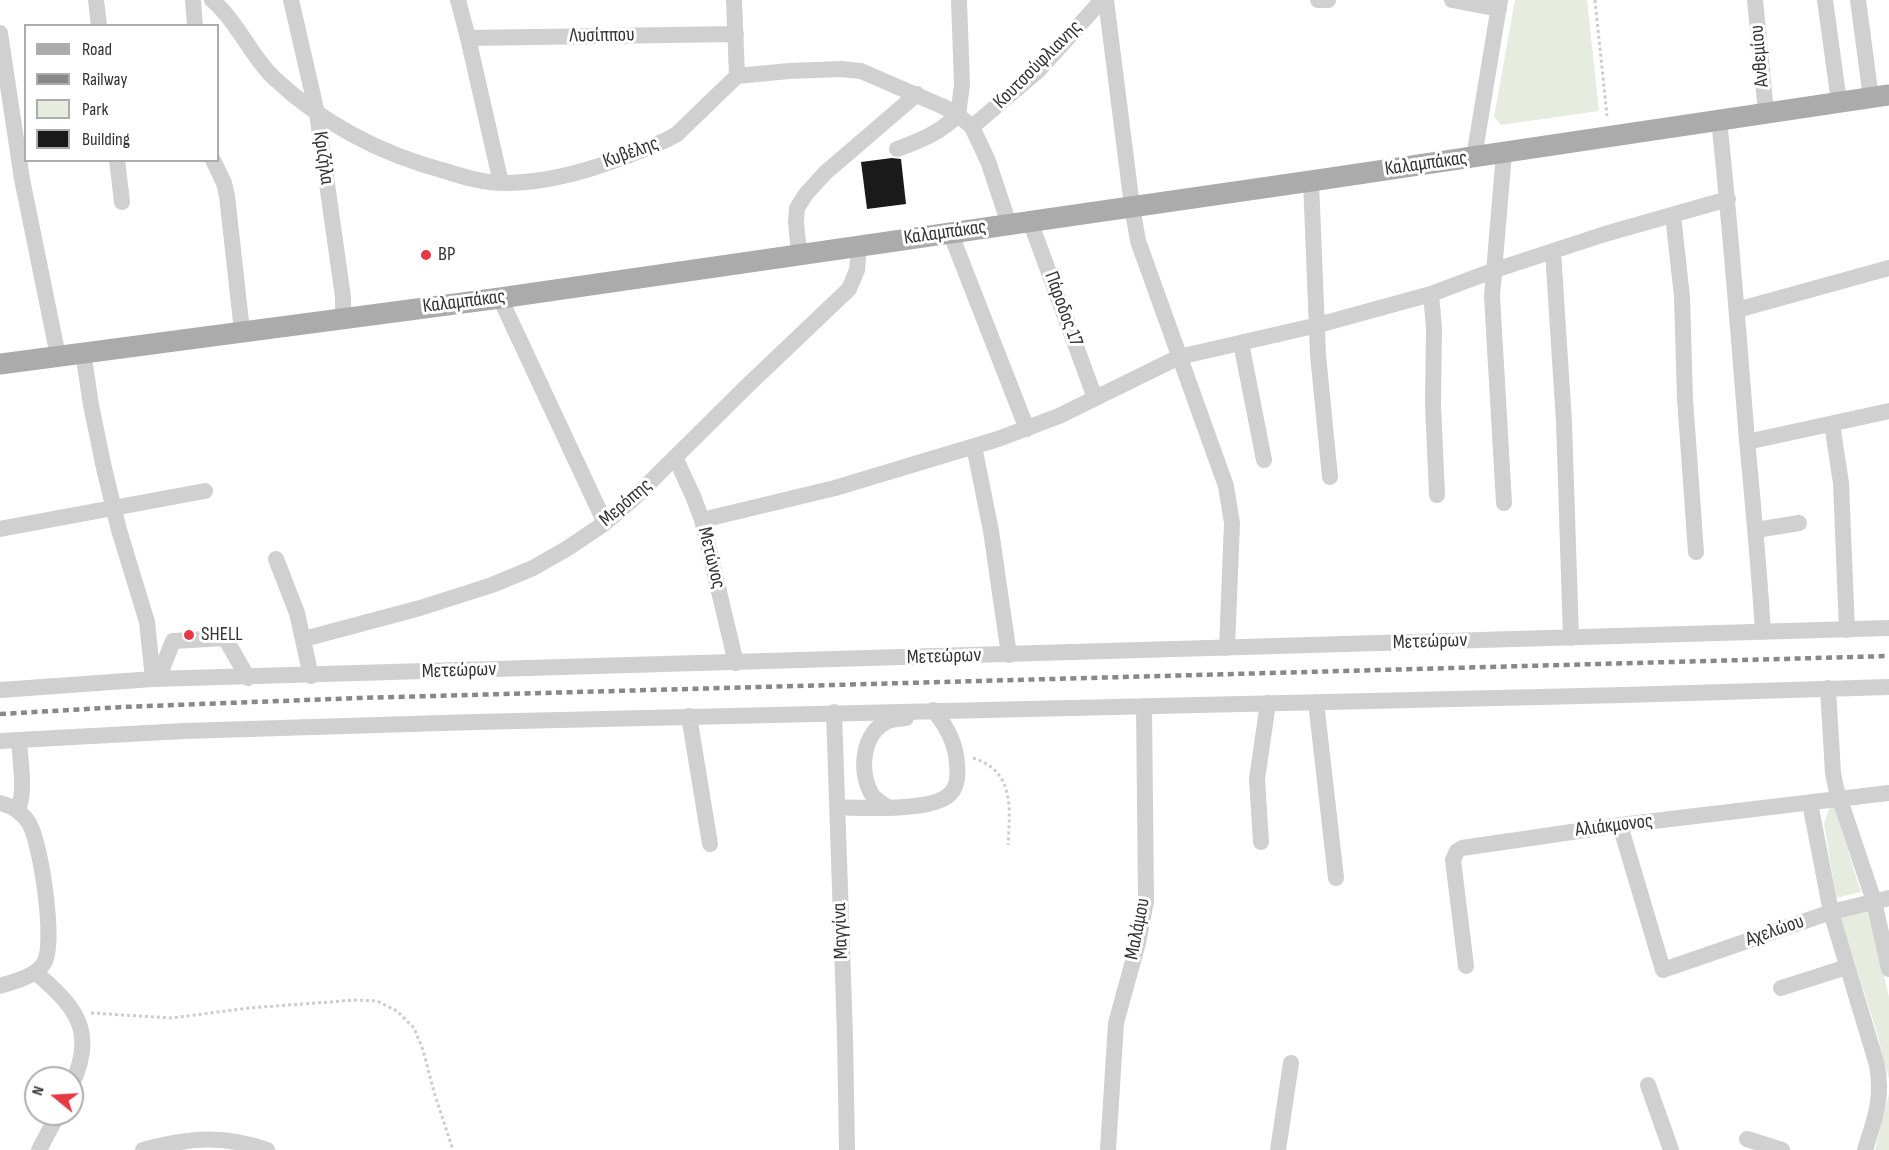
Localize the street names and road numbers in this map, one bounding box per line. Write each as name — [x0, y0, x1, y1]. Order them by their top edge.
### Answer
street label: Κουτσούφλιανης — [989, 16, 1087, 114]
street label: Λυσίππου — [569, 23, 635, 49]
street label: Ανθεμίου — [1745, 24, 1775, 88]
street label: Κριζήλα — [307, 130, 339, 186]
street label: Κυβέλης — [600, 132, 662, 174]
street label: Καλαμπάκας — [1383, 146, 1469, 182]
street label: Καλαμπάκας — [902, 215, 988, 251]
street label: Πάροδος 17 — [1038, 268, 1088, 350]
street label: Καλαμπάκας — [421, 285, 507, 319]
street label: Μερόπης — [595, 474, 657, 532]
street label: Μετώνος — [692, 525, 730, 591]
street label: Μετεώρων — [1392, 629, 1468, 655]
street label: Μετεώρων — [906, 644, 982, 670]
street label: Μετεώρων — [421, 658, 497, 684]
street label: Αλιάκμονος — [1574, 809, 1654, 843]
street label: Μαλάμου — [1120, 896, 1156, 962]
street label: Μαγγίνα — [828, 902, 854, 960]
street label: Αχελώου — [1743, 910, 1807, 952]

